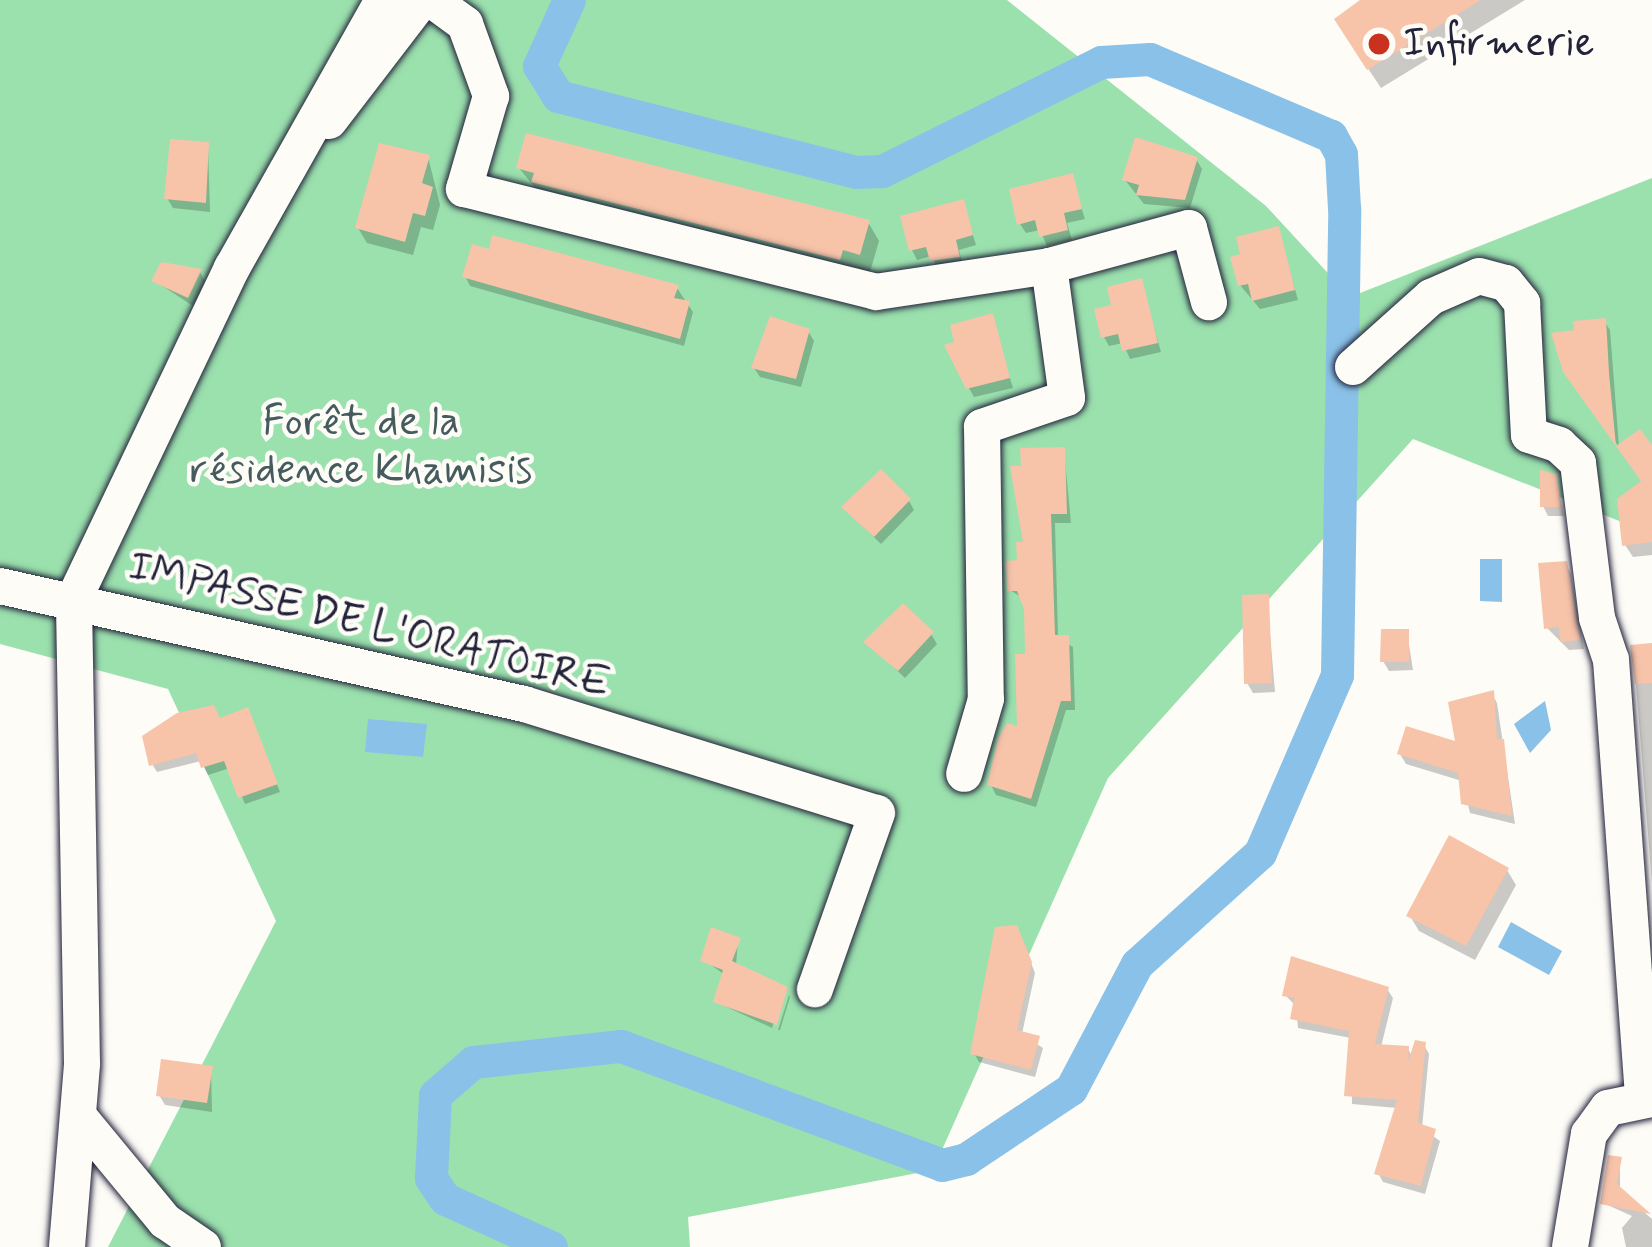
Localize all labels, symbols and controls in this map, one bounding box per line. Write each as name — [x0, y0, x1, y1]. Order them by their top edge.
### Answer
place label: Infirmerie — [1403, 19, 1595, 69]
marker: Infirmerie — [1366, 31, 1392, 57]
park label: Forêt de la résidence Khamisis — [180, 398, 542, 496]
street label: IMPASSE DE L'ORATOIRE — [122, 541, 616, 711]

